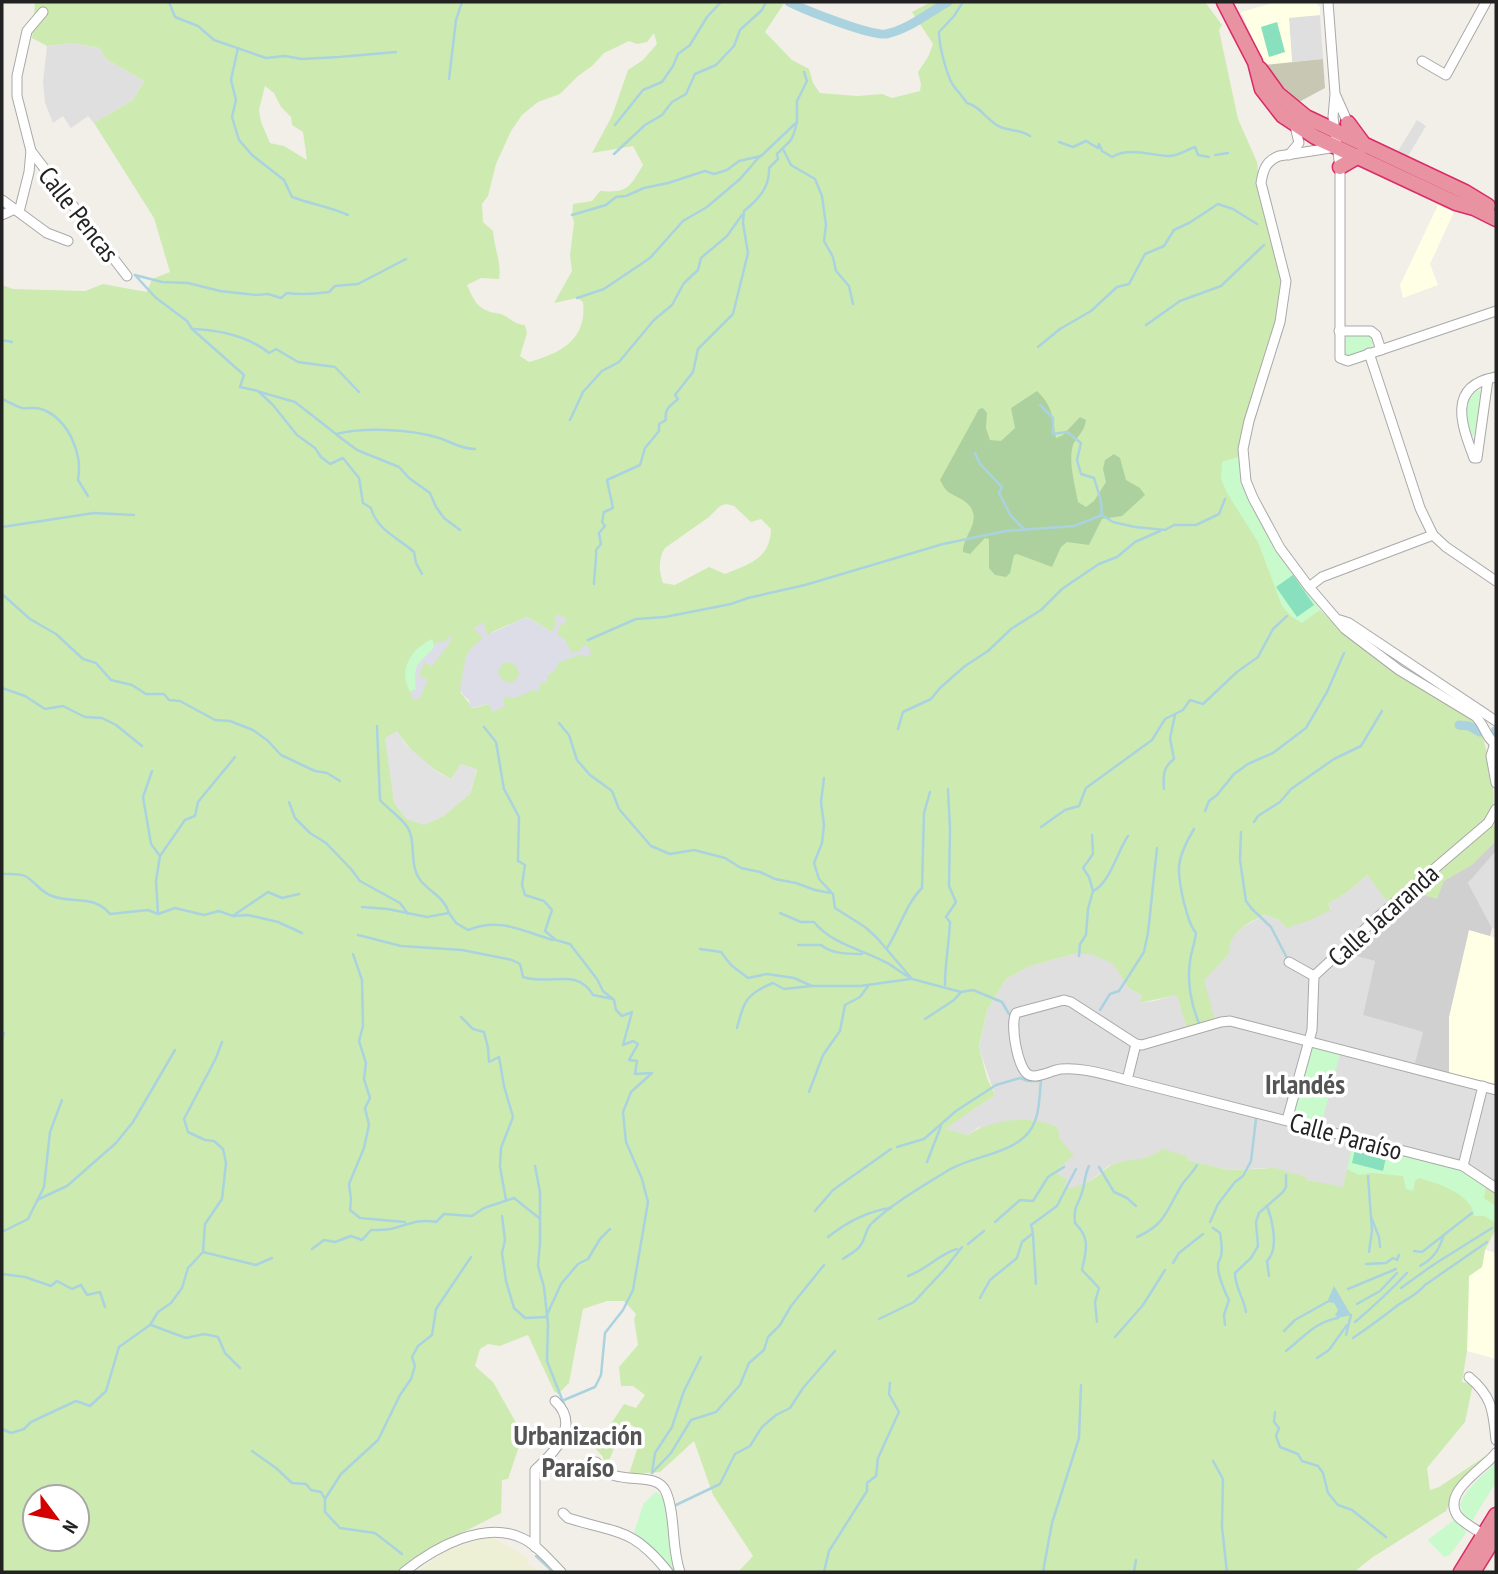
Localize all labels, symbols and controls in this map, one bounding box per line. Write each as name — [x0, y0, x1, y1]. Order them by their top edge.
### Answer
street label: Calle Pencas — [32, 160, 126, 268]
street label: Calle Jacaranda — [1321, 857, 1445, 973]
district label: Irlandés — [1265, 1065, 1345, 1102]
street label: Calle Paraíso — [1286, 1105, 1406, 1167]
district label: Urbanización Paraíso — [514, 1416, 642, 1485]
north arrow — [21, 1483, 91, 1553]
text: N — [58, 1516, 83, 1538]

